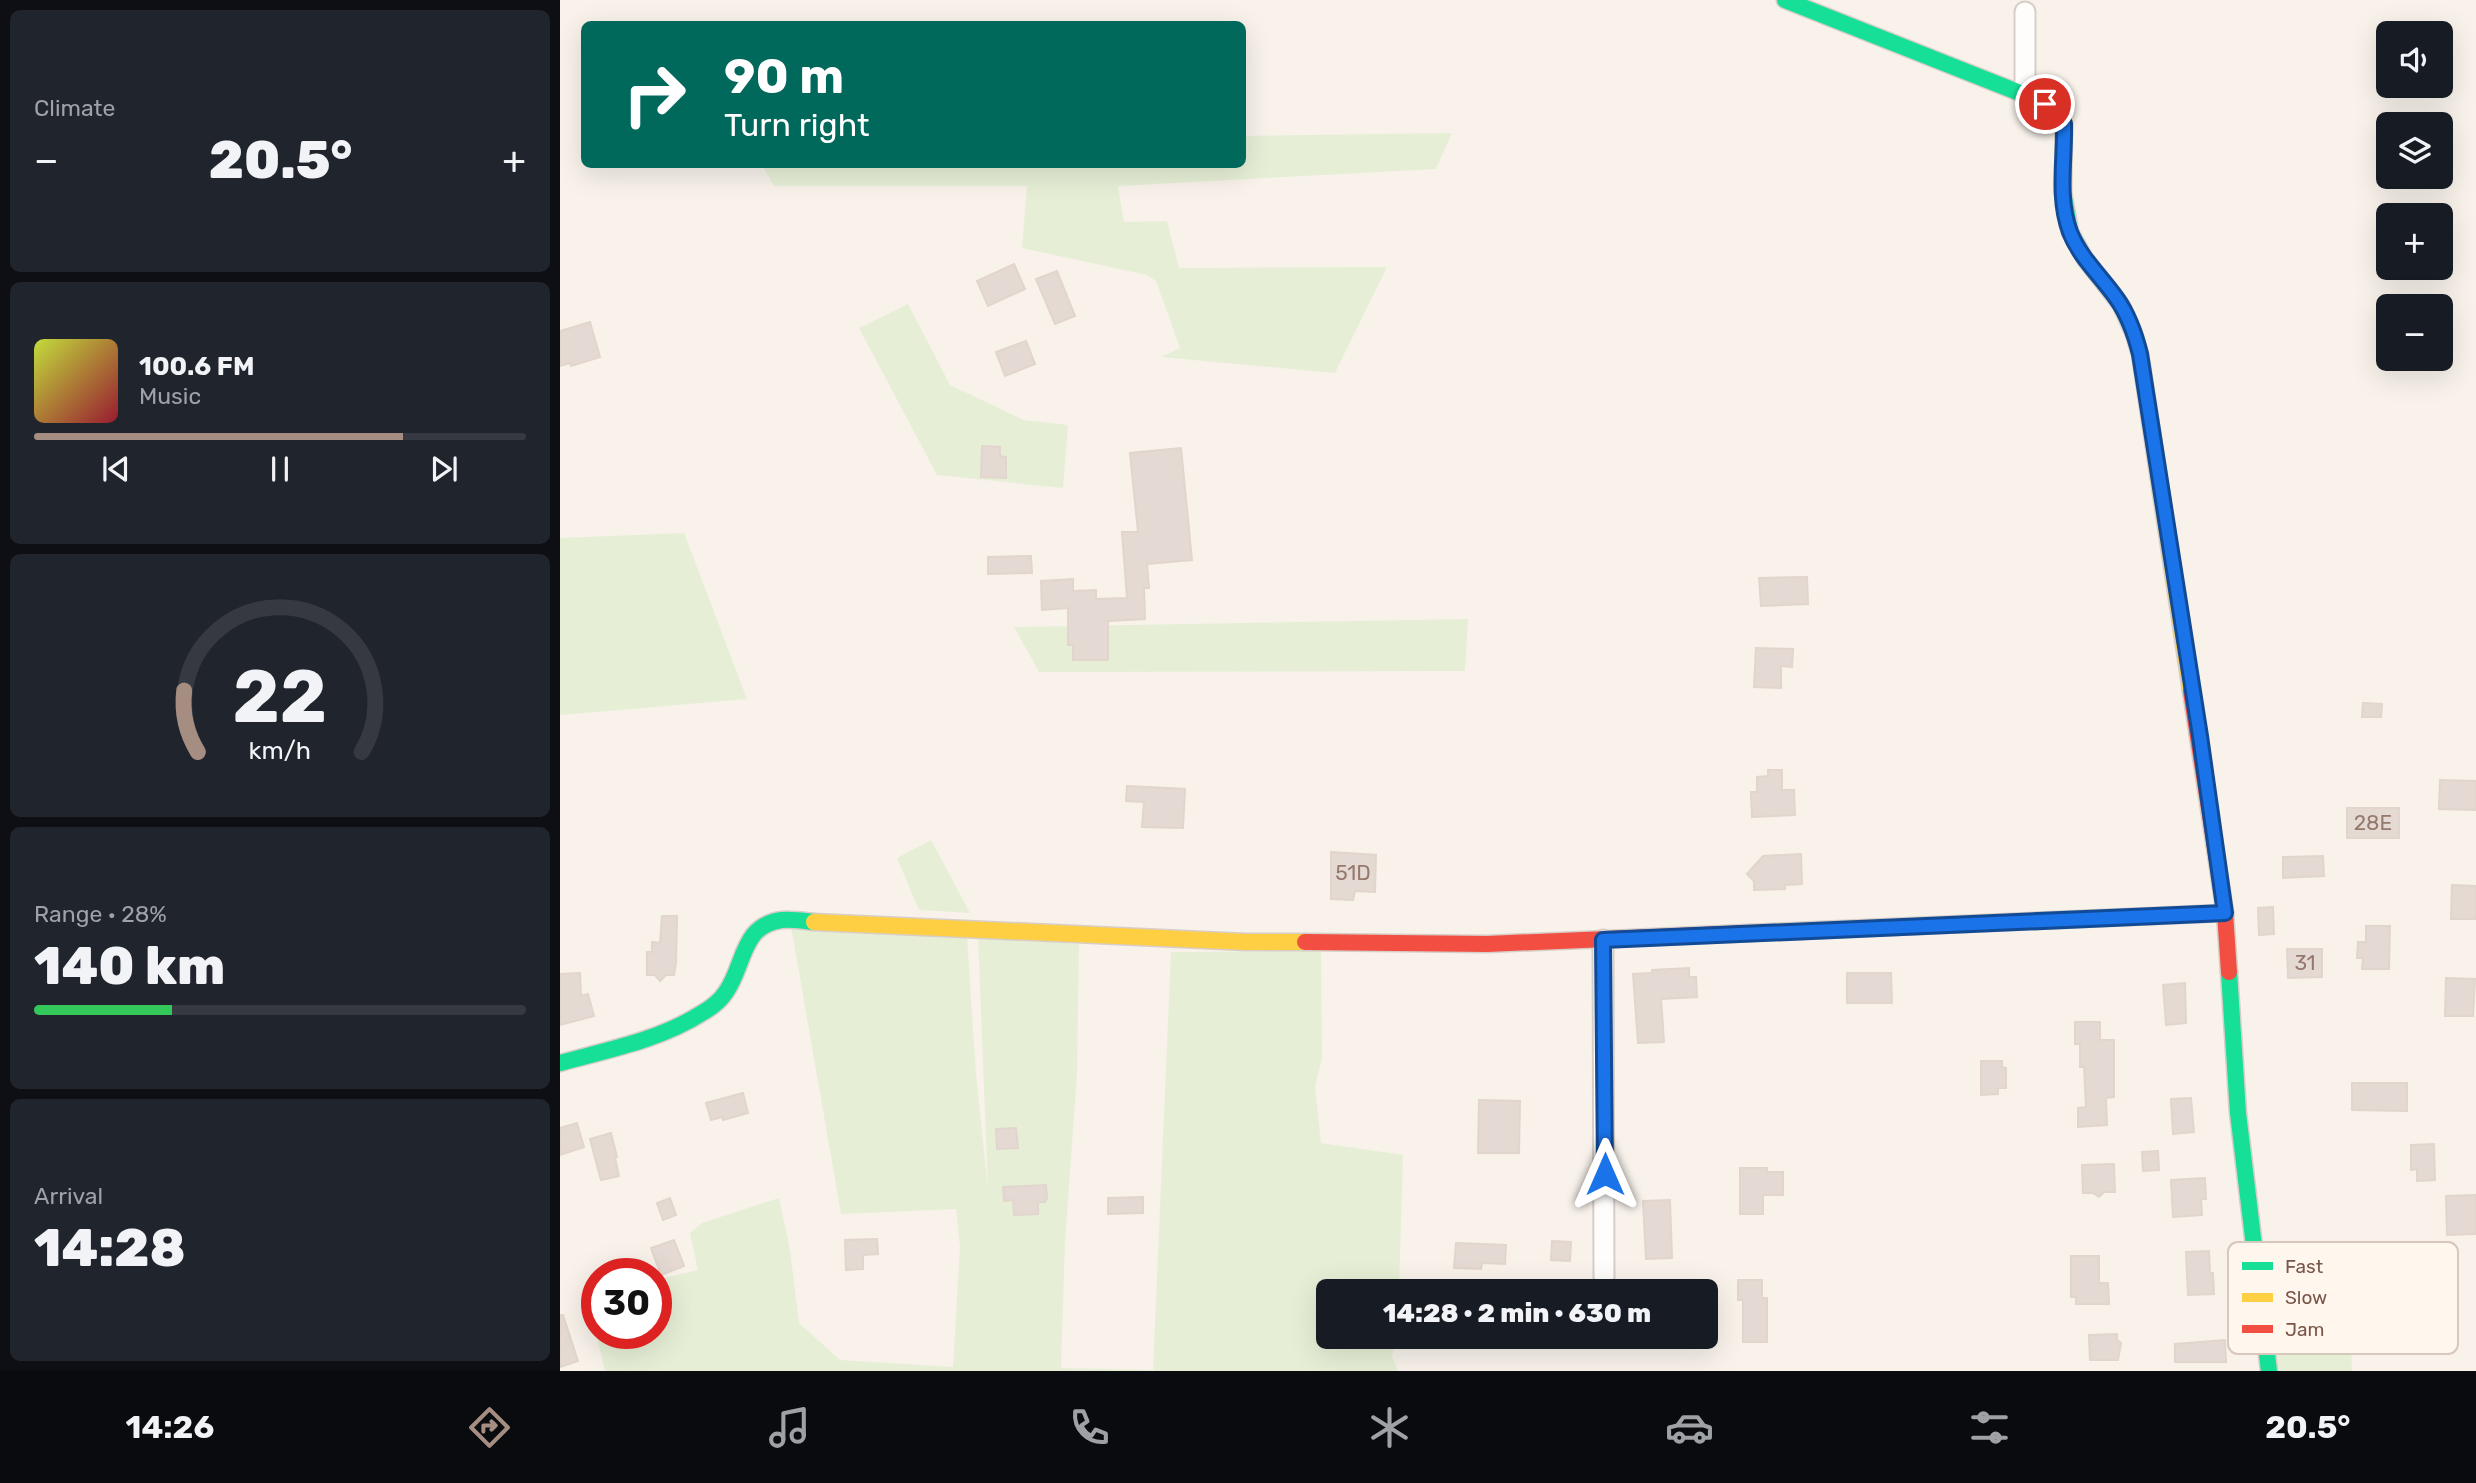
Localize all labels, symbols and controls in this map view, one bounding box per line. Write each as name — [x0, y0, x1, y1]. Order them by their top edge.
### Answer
map controls — [2376, 21, 2453, 371]
button: sound — [2376, 21, 2453, 98]
text: 90 m — [724, 47, 844, 105]
icon: right — [609, 49, 700, 140]
pin — [2015, 74, 2075, 134]
icon: arrive — [2026, 85, 2064, 123]
text: Climate — [34, 94, 115, 122]
text: Turn right — [724, 106, 869, 144]
button: layers — [2376, 112, 2453, 189]
text: 20.5° — [209, 129, 352, 191]
text: − — [34, 137, 59, 183]
text: + — [502, 137, 526, 183]
button: + — [2376, 203, 2453, 280]
button: − — [2376, 294, 2453, 371]
text: 100.6 FM — [139, 351, 254, 382]
text: Music — [139, 382, 201, 410]
icon: previous — [97, 450, 135, 488]
icon: pause — [261, 450, 299, 488]
icon: next — [425, 450, 463, 488]
text: 22 — [233, 654, 327, 740]
text: km/h — [249, 735, 311, 764]
house number: 28E — [2354, 810, 2392, 835]
house number: 51D — [1335, 860, 1371, 885]
text: Range · 28% — [34, 900, 167, 928]
text: 140 km — [34, 935, 225, 997]
house number: 31 — [2294, 950, 2316, 975]
position arrow — [1568, 1137, 1642, 1211]
text: Arrival — [34, 1182, 103, 1210]
text: 14:28 — [34, 1217, 186, 1279]
legend — [2228, 1242, 2458, 1354]
text: Fast — [2285, 1255, 2324, 1278]
speed limit sign: 30 — [581, 1258, 672, 1349]
text: Slow — [2285, 1286, 2327, 1309]
text: 14:28 · 2 min · 630 m — [1383, 1298, 1651, 1329]
text: Jam — [2285, 1318, 2324, 1341]
icon: directions — [465, 1403, 514, 1452]
icon: music — [765, 1403, 814, 1452]
icon: phone — [1065, 1403, 1114, 1452]
icon: climate — [1365, 1403, 1414, 1452]
icon: car — [1665, 1403, 1714, 1452]
icon: filters — [1965, 1403, 2014, 1452]
text: 14:26 — [126, 1408, 214, 1446]
text: 20.5° — [2265, 1408, 2351, 1446]

